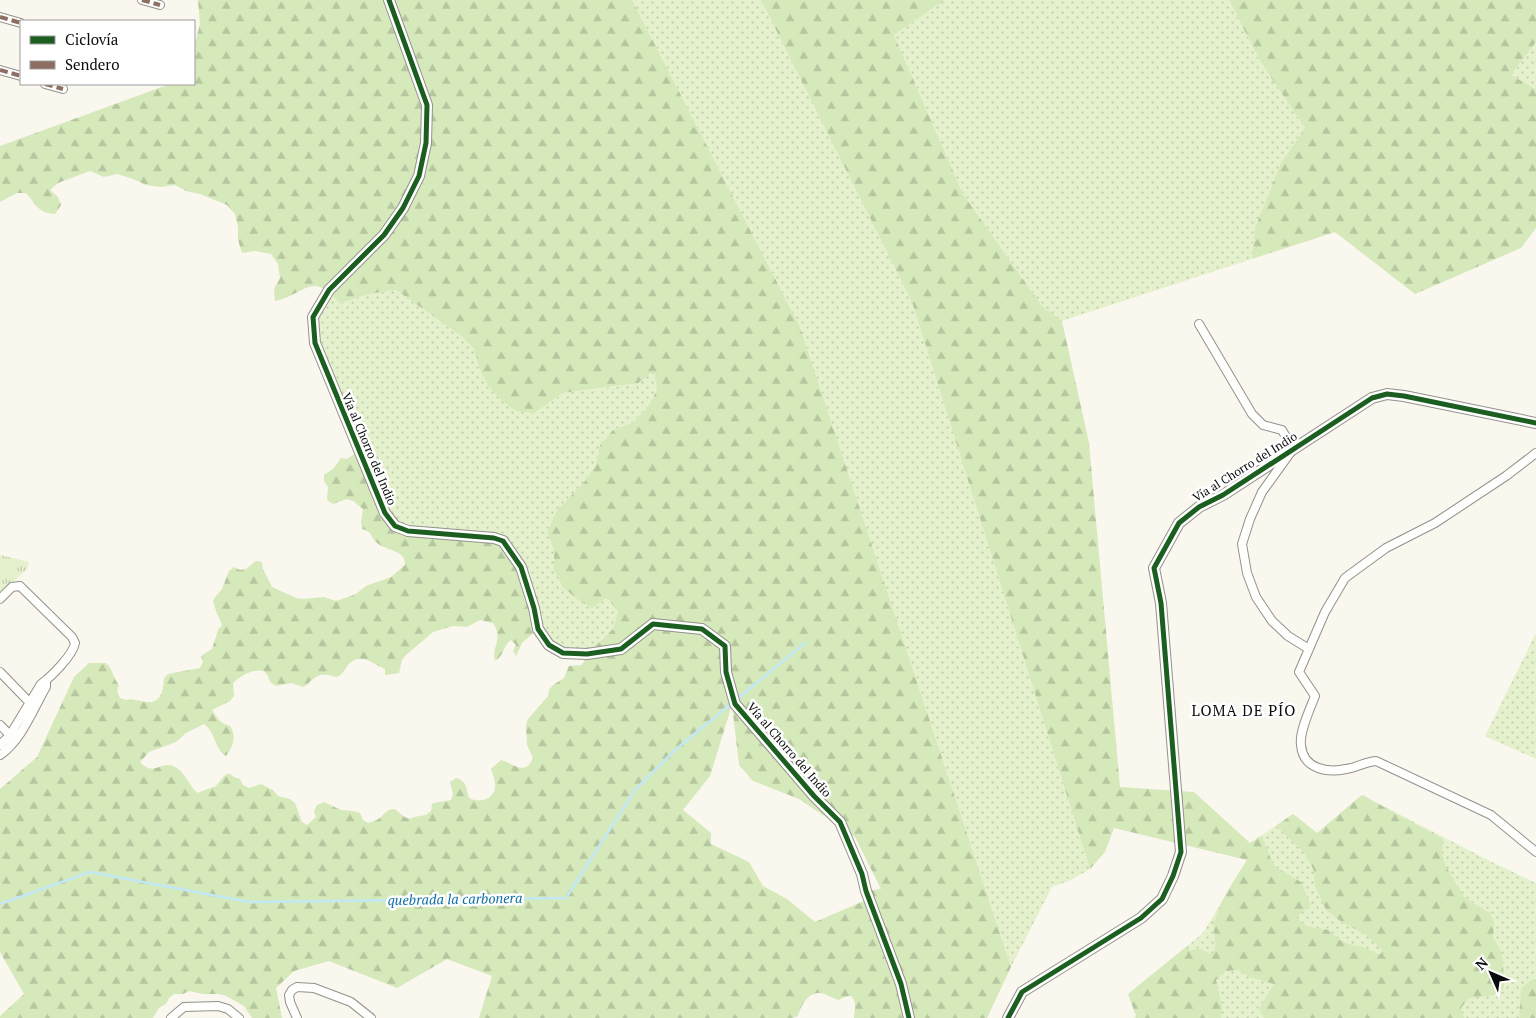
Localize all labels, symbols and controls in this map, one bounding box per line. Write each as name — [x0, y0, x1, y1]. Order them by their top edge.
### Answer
legend — [20, 20, 195, 85]
text: Ciclovía — [65, 29, 119, 49]
text: Sendero — [65, 54, 119, 74]
street label: Vía al Chorro del Indio — [339, 390, 400, 508]
street label: Vía al Chorro del Indio — [1190, 428, 1300, 505]
street label: Vía al Chorro del Indio — [744, 699, 835, 800]
district label: LOMA DE PÍO — [1192, 700, 1296, 720]
water label: quebrada la carbonera — [387, 888, 523, 909]
north arrow — [1466, 948, 1516, 998]
text: N — [1471, 953, 1492, 974]

